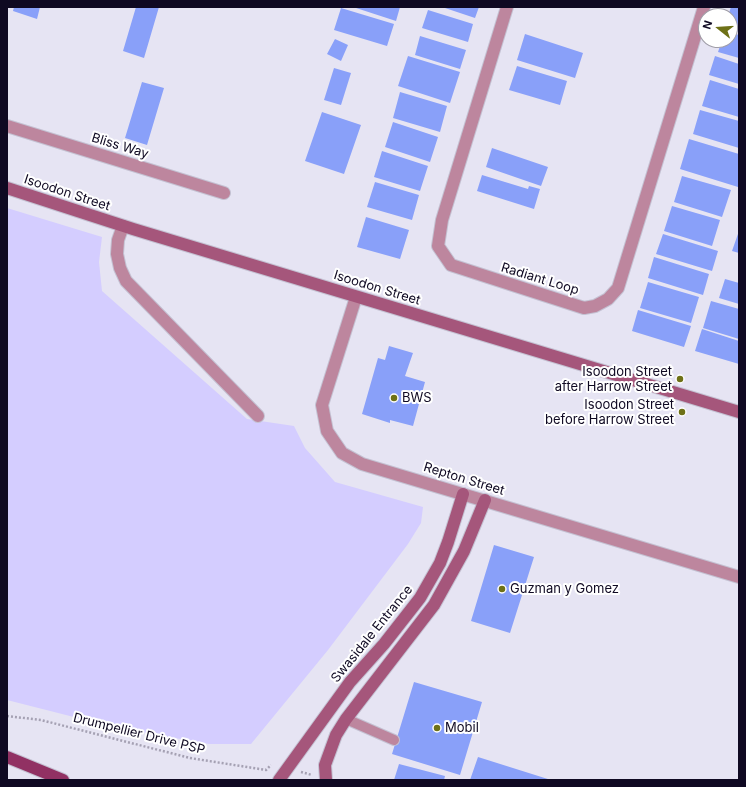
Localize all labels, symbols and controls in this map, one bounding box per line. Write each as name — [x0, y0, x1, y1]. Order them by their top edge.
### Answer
north arrow — [698, 8, 738, 48]
text: N — [700, 19, 715, 31]
street label: Bliss Way — [90, 130, 150, 162]
street label: Isoodon Street — [22, 172, 112, 214]
street label: Radiant Loop — [499, 260, 581, 298]
street label: Isoodon Street — [332, 267, 422, 309]
place label: Isoodon Street after Harrow Street — [555, 364, 672, 395]
marker: Isoodon Street after Harrow Street — [675, 374, 685, 384]
place label: BWS — [402, 390, 432, 406]
marker: BWS — [389, 393, 399, 403]
place label: Isoodon Street before Harrow Street — [545, 397, 674, 428]
marker: Isoodon Street before Harrow Street — [677, 407, 687, 417]
street label: Repton Street — [422, 459, 506, 499]
place label: Guzman y Gomez — [510, 581, 619, 597]
street label: Swasidale Entrance — [328, 582, 416, 686]
marker: Guzman y Gomez — [497, 584, 507, 594]
street label: Drumpellier Drive PSP — [71, 710, 207, 758]
place label: Mobil — [445, 720, 479, 736]
marker: Mobil — [432, 723, 442, 733]

